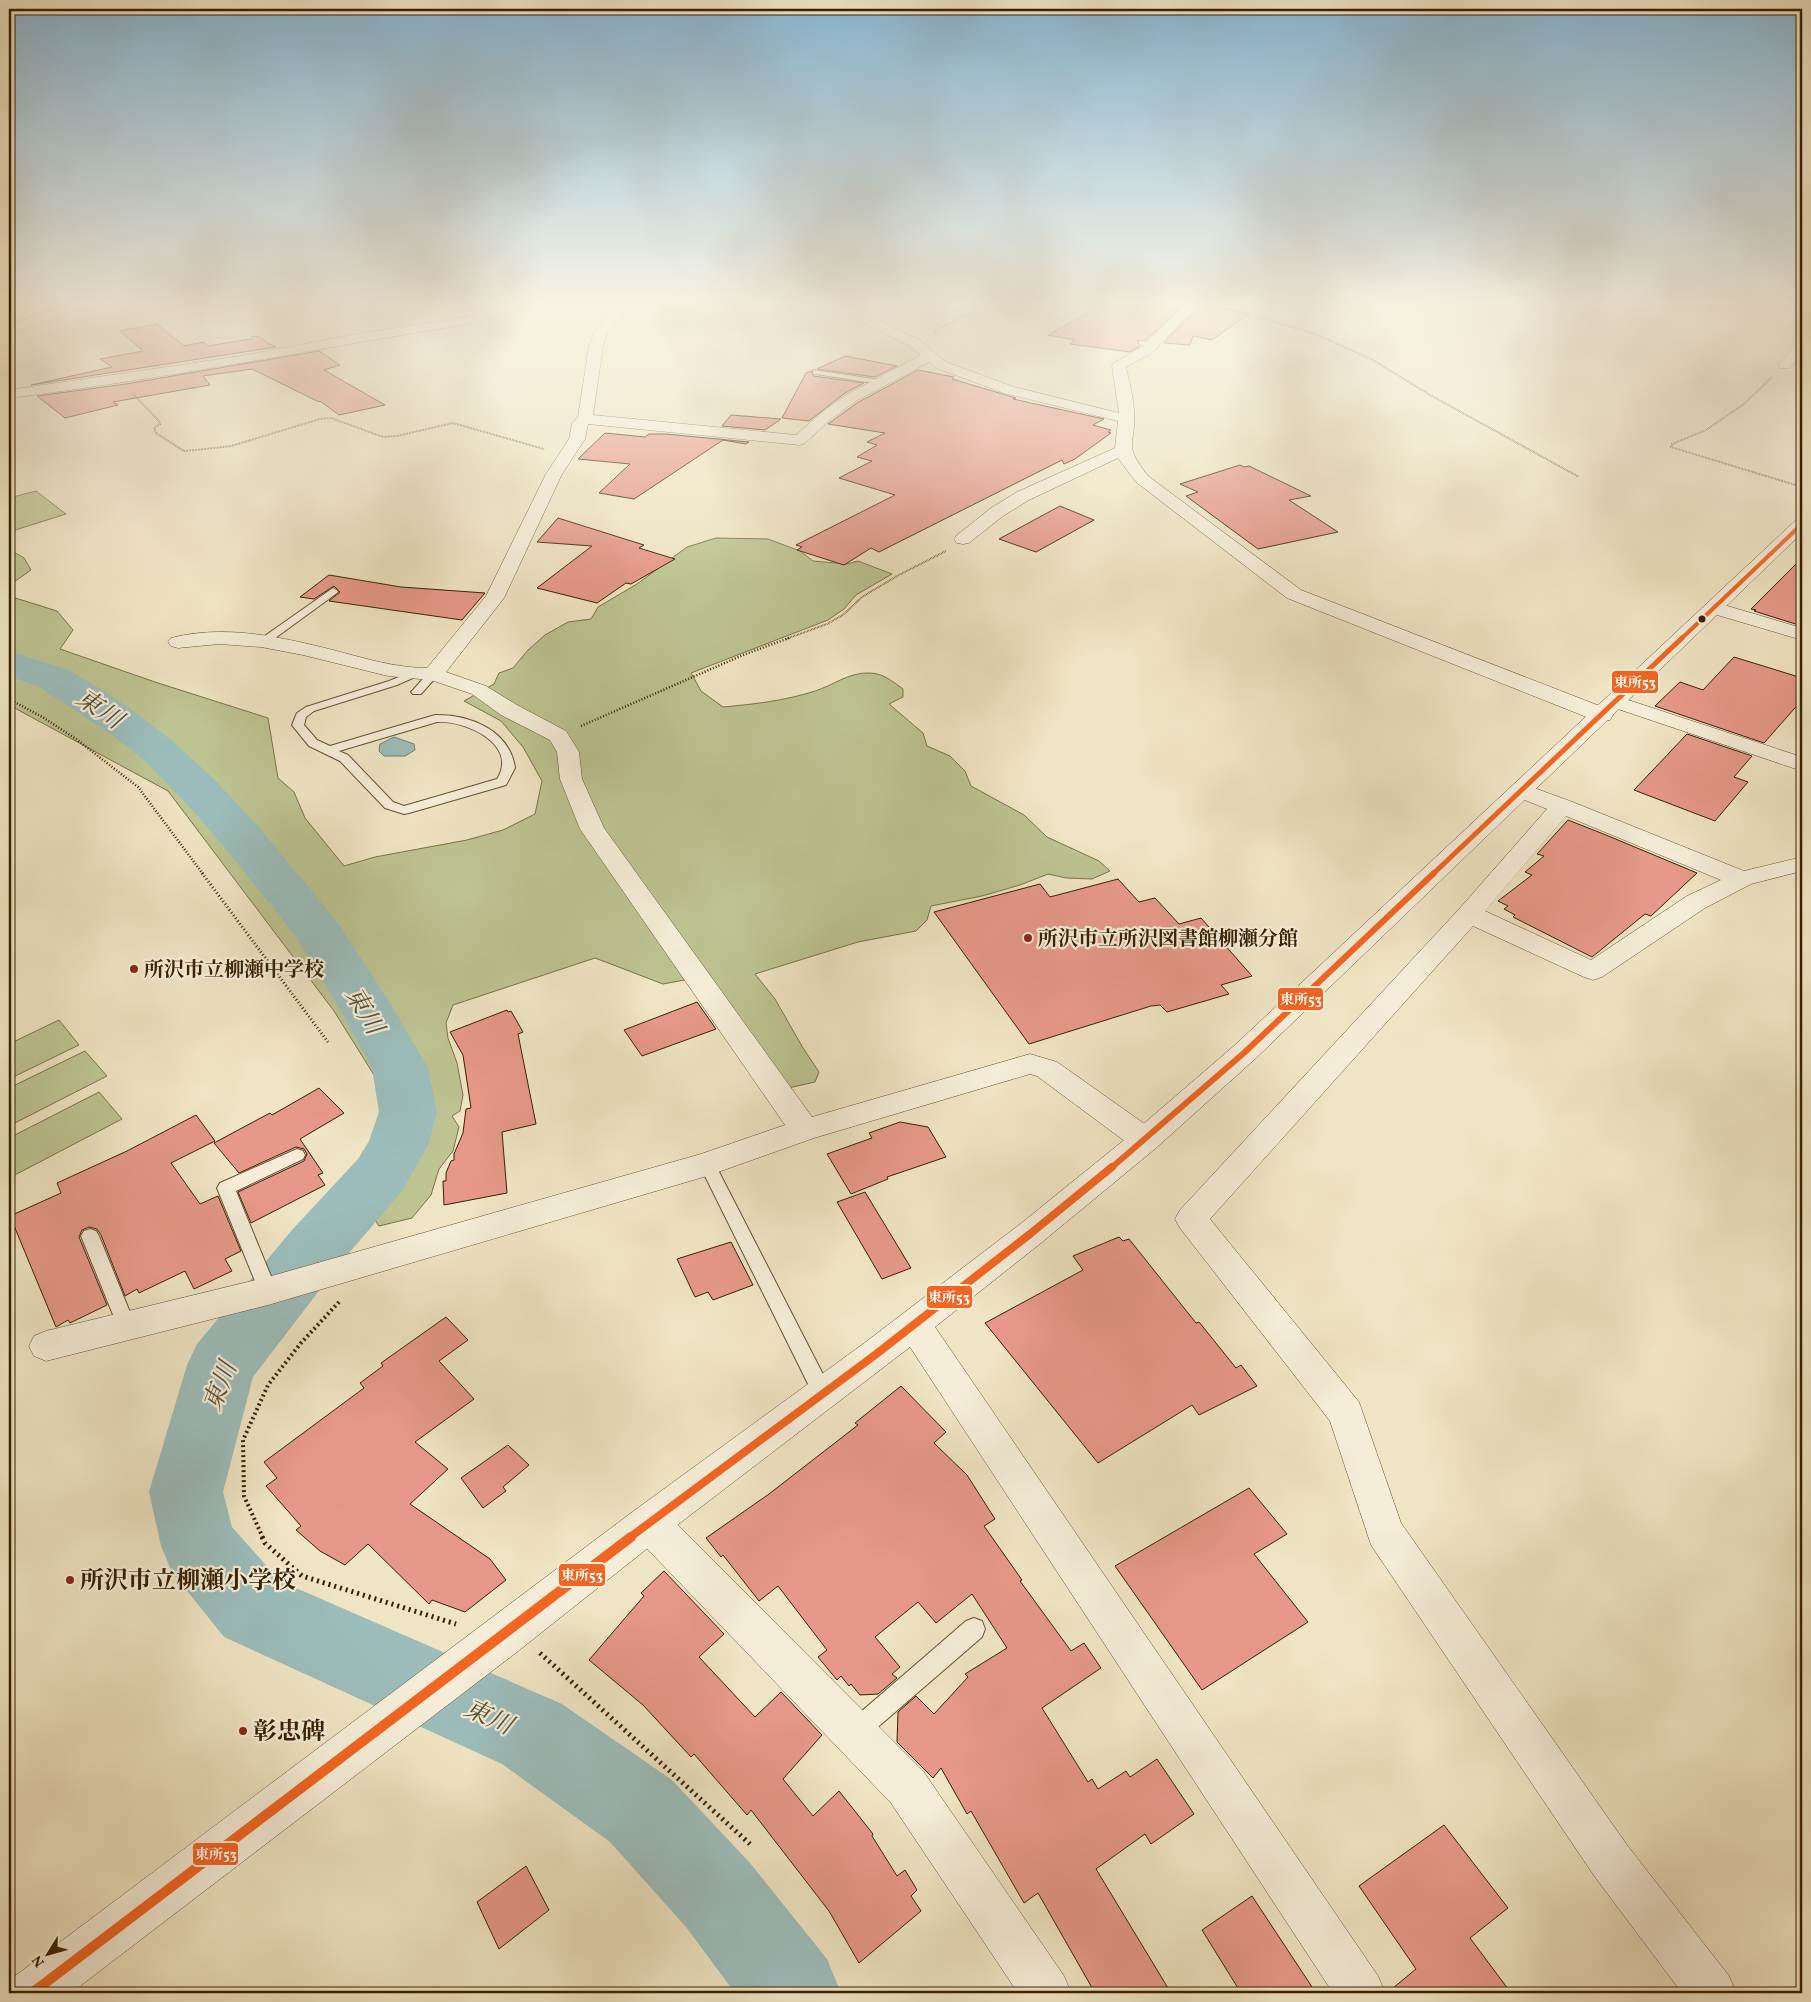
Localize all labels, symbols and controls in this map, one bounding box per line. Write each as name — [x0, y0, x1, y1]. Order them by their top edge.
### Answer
unlabelled marker — [1697, 614, 1707, 624]
line badge: 東所53 — [1611, 670, 1659, 694]
text: 東所53 — [1614, 674, 1656, 693]
water label: 東川 — [68, 682, 132, 740]
place label: 所沢市立所沢図書館柳瀬分館 — [1038, 926, 1298, 954]
marker: 所沢市立所沢図書館柳瀬分館 — [1022, 932, 1034, 944]
place label: 所沢市立柳瀬中学校 — [144, 957, 324, 985]
marker: 所沢市立柳瀬中学校 — [128, 963, 140, 975]
water label: 東川 — [335, 981, 392, 1044]
line badge: 東所53 — [1277, 987, 1324, 1011]
text: 東所53 — [1280, 991, 1322, 1010]
line badge: 東所53 — [926, 1285, 973, 1309]
text: 東所53 — [928, 1289, 970, 1308]
water label: 東川 — [196, 1354, 248, 1417]
line badge: 東所53 — [558, 1563, 606, 1587]
place label: 所沢市立柳瀬小学校 — [80, 1565, 296, 1599]
text: 東所53 — [561, 1567, 603, 1586]
marker: 所沢市立柳瀬小学校 — [64, 1574, 76, 1586]
water label: 東川 — [458, 1692, 521, 1746]
place label: 彰忠碑 — [253, 1716, 325, 1750]
marker: 彰忠碑 — [237, 1725, 249, 1737]
line badge: 東所53 — [192, 1842, 239, 1866]
text: 東所53 — [195, 1846, 237, 1865]
north arrow — [22, 1930, 72, 1980]
text: N — [28, 1951, 49, 1971]

